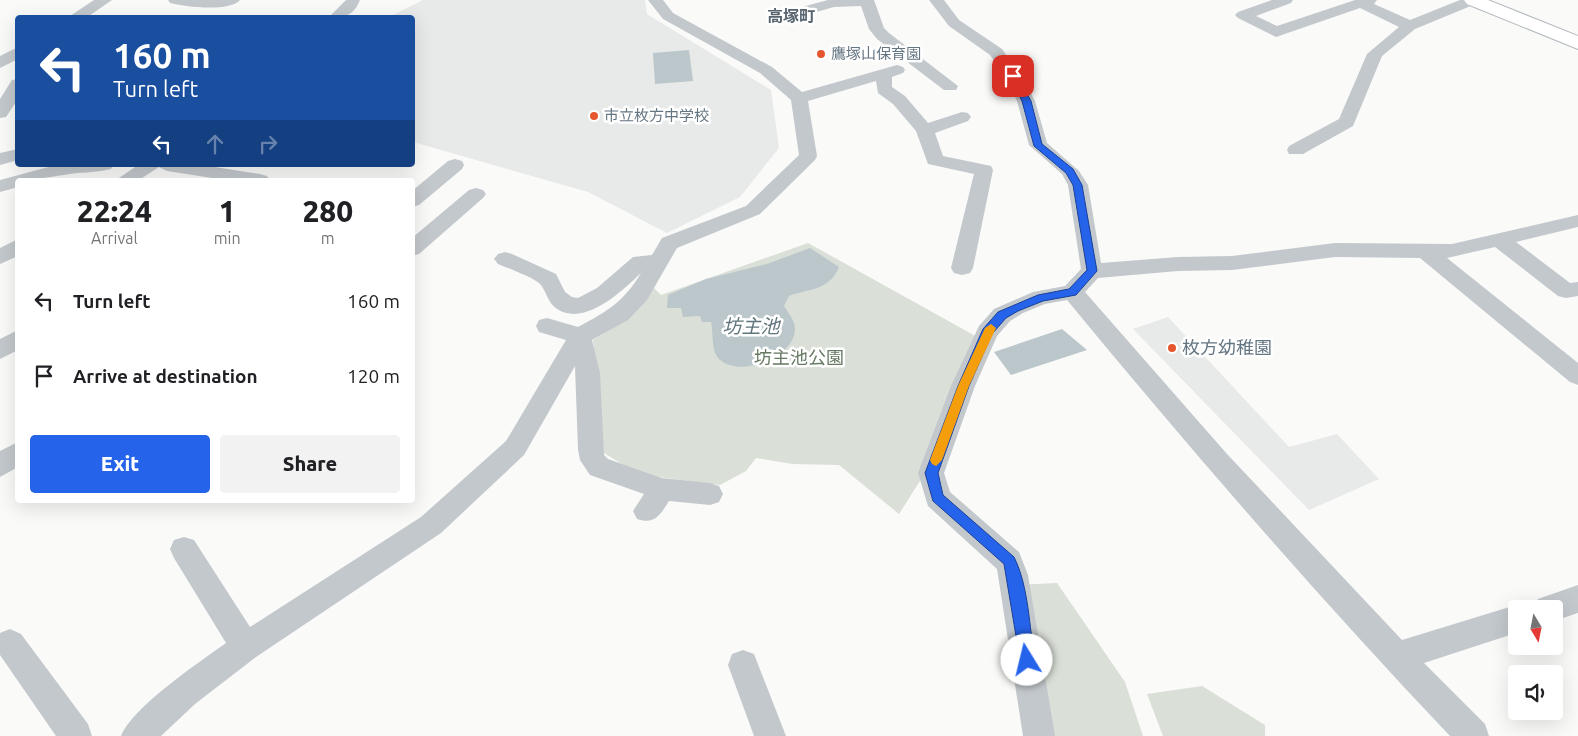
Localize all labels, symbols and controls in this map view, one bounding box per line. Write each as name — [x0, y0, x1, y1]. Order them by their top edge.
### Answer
district label: 高塚町 — [767, 7, 815, 25]
icon: left — [30, 35, 95, 100]
text: 160 m — [113, 35, 211, 75]
place label: 鷹塚山保育園 — [831, 45, 921, 62]
marker: 鷹塚山保育園 — [815, 48, 827, 60]
pin — [992, 55, 1034, 97]
icon: arrive — [999, 62, 1027, 90]
text: Turn left — [113, 76, 198, 101]
place label: 市立枚方中学校 — [604, 107, 709, 124]
marker: 市立枚方中学校 — [588, 110, 600, 122]
icon: left — [148, 130, 176, 158]
icon: ahead — [201, 130, 229, 158]
icon: right — [254, 130, 282, 158]
text: 22:24 — [77, 194, 152, 228]
text: 1 — [219, 194, 236, 228]
text: 280 — [302, 194, 353, 228]
text: Arrival — [91, 229, 138, 247]
text: min — [214, 229, 241, 247]
text: m — [321, 229, 335, 247]
icon: left — [30, 287, 58, 315]
text: Turn left — [73, 290, 151, 312]
text: 160 m — [347, 290, 400, 312]
water label: 坊主池 — [722, 315, 781, 337]
place label: 枚方幼稚園 — [1182, 337, 1272, 357]
marker: 枚方幼稚園 — [1166, 342, 1178, 354]
park label: 坊主池公園 — [754, 347, 844, 367]
icon: arrive — [30, 362, 58, 390]
text: Arrive at destination — [73, 365, 258, 387]
text: 120 m — [347, 365, 400, 387]
button: Exit — [30, 435, 210, 493]
button: Share — [220, 435, 400, 493]
north arrow — [1508, 600, 1562, 655]
map controls — [1508, 600, 1563, 720]
position arrow — [1000, 633, 1052, 685]
button: sound — [1508, 665, 1563, 720]

